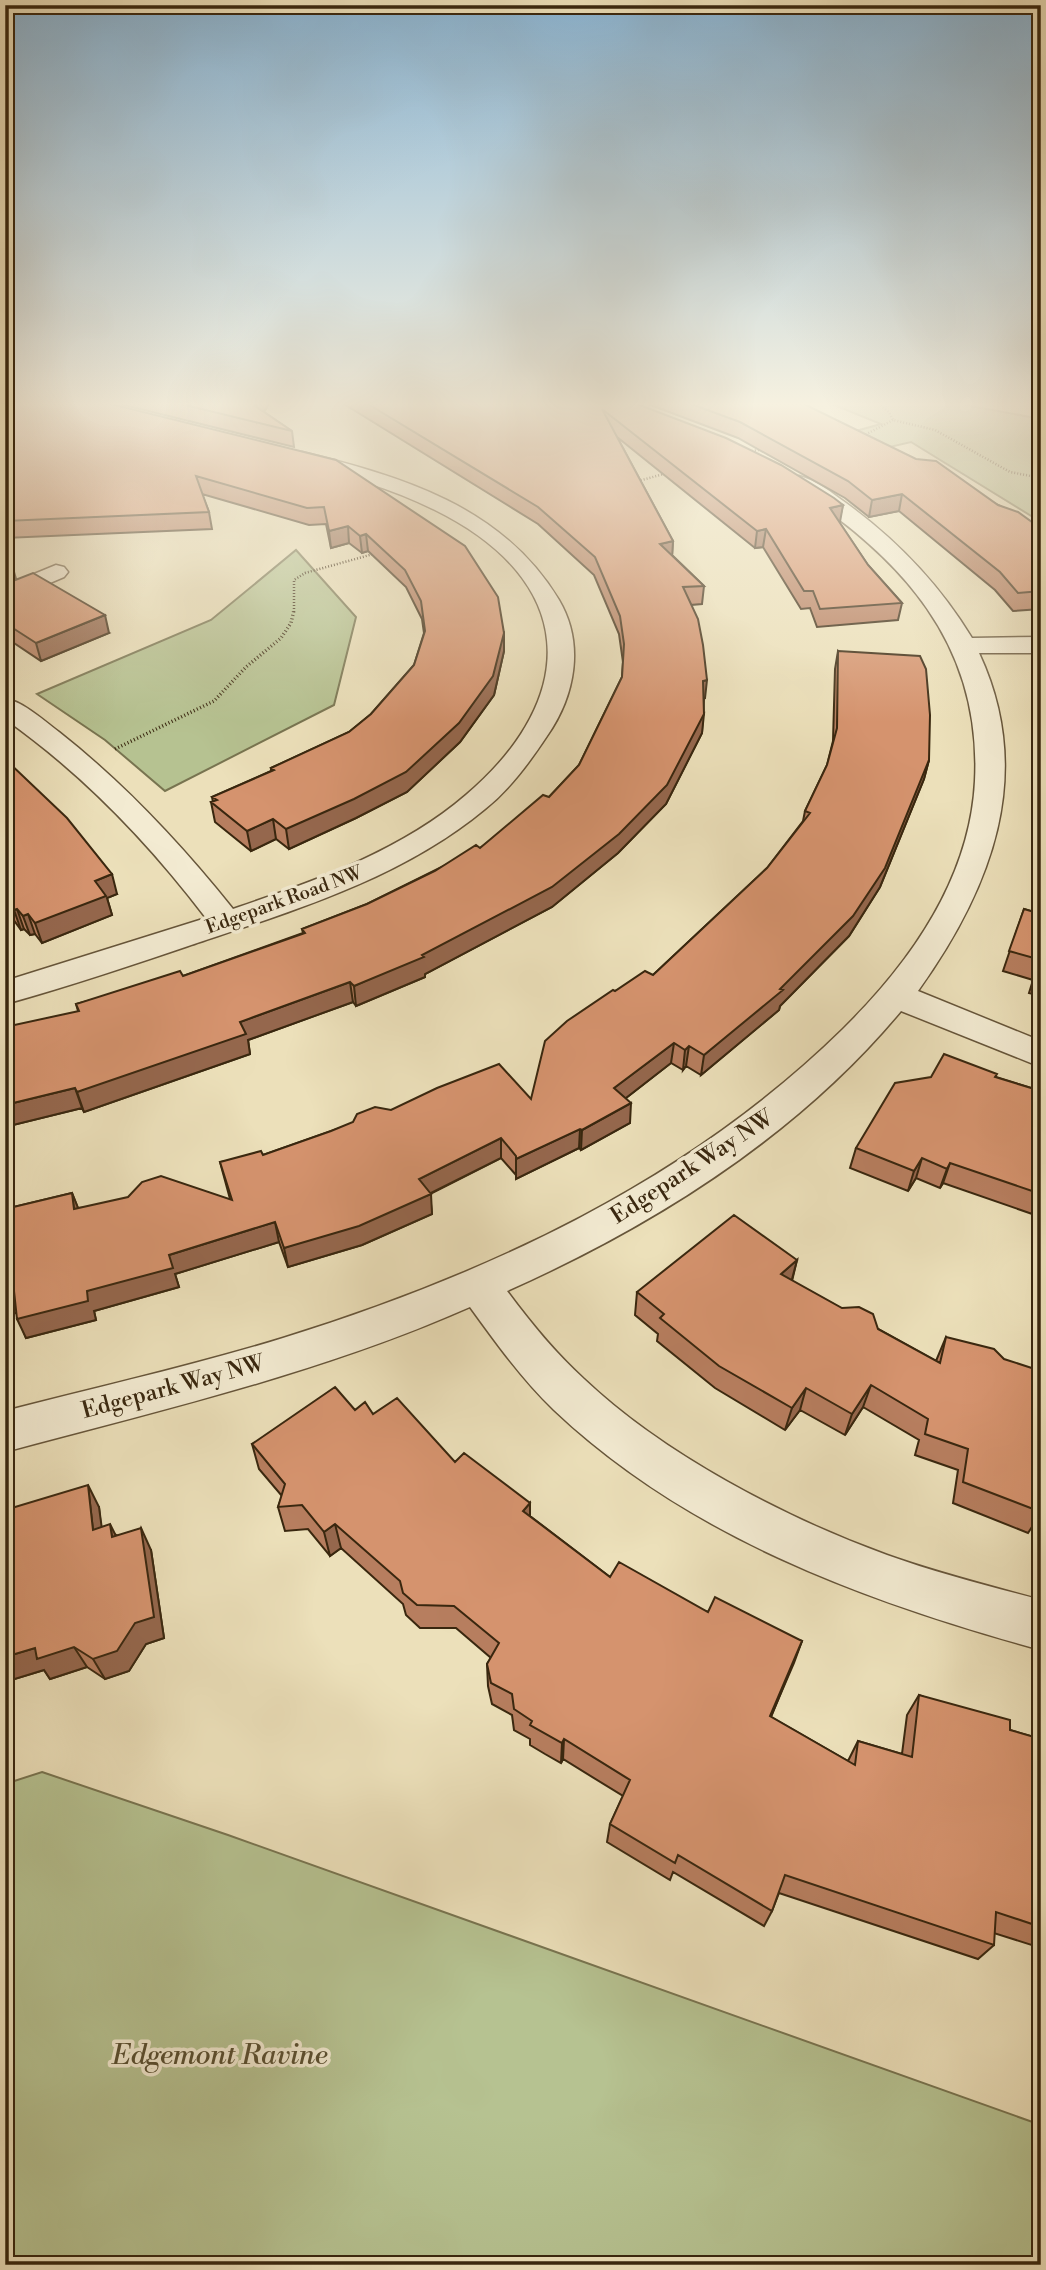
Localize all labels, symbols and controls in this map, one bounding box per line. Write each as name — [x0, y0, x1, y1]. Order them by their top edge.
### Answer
street label: Edgepark Road NW — [202, 860, 366, 939]
street label: Edgepark Way NW — [605, 1103, 780, 1230]
street label: Edgepark Way NW — [78, 1349, 269, 1425]
park label: Edgemont Ravine — [110, 2038, 328, 2073]

